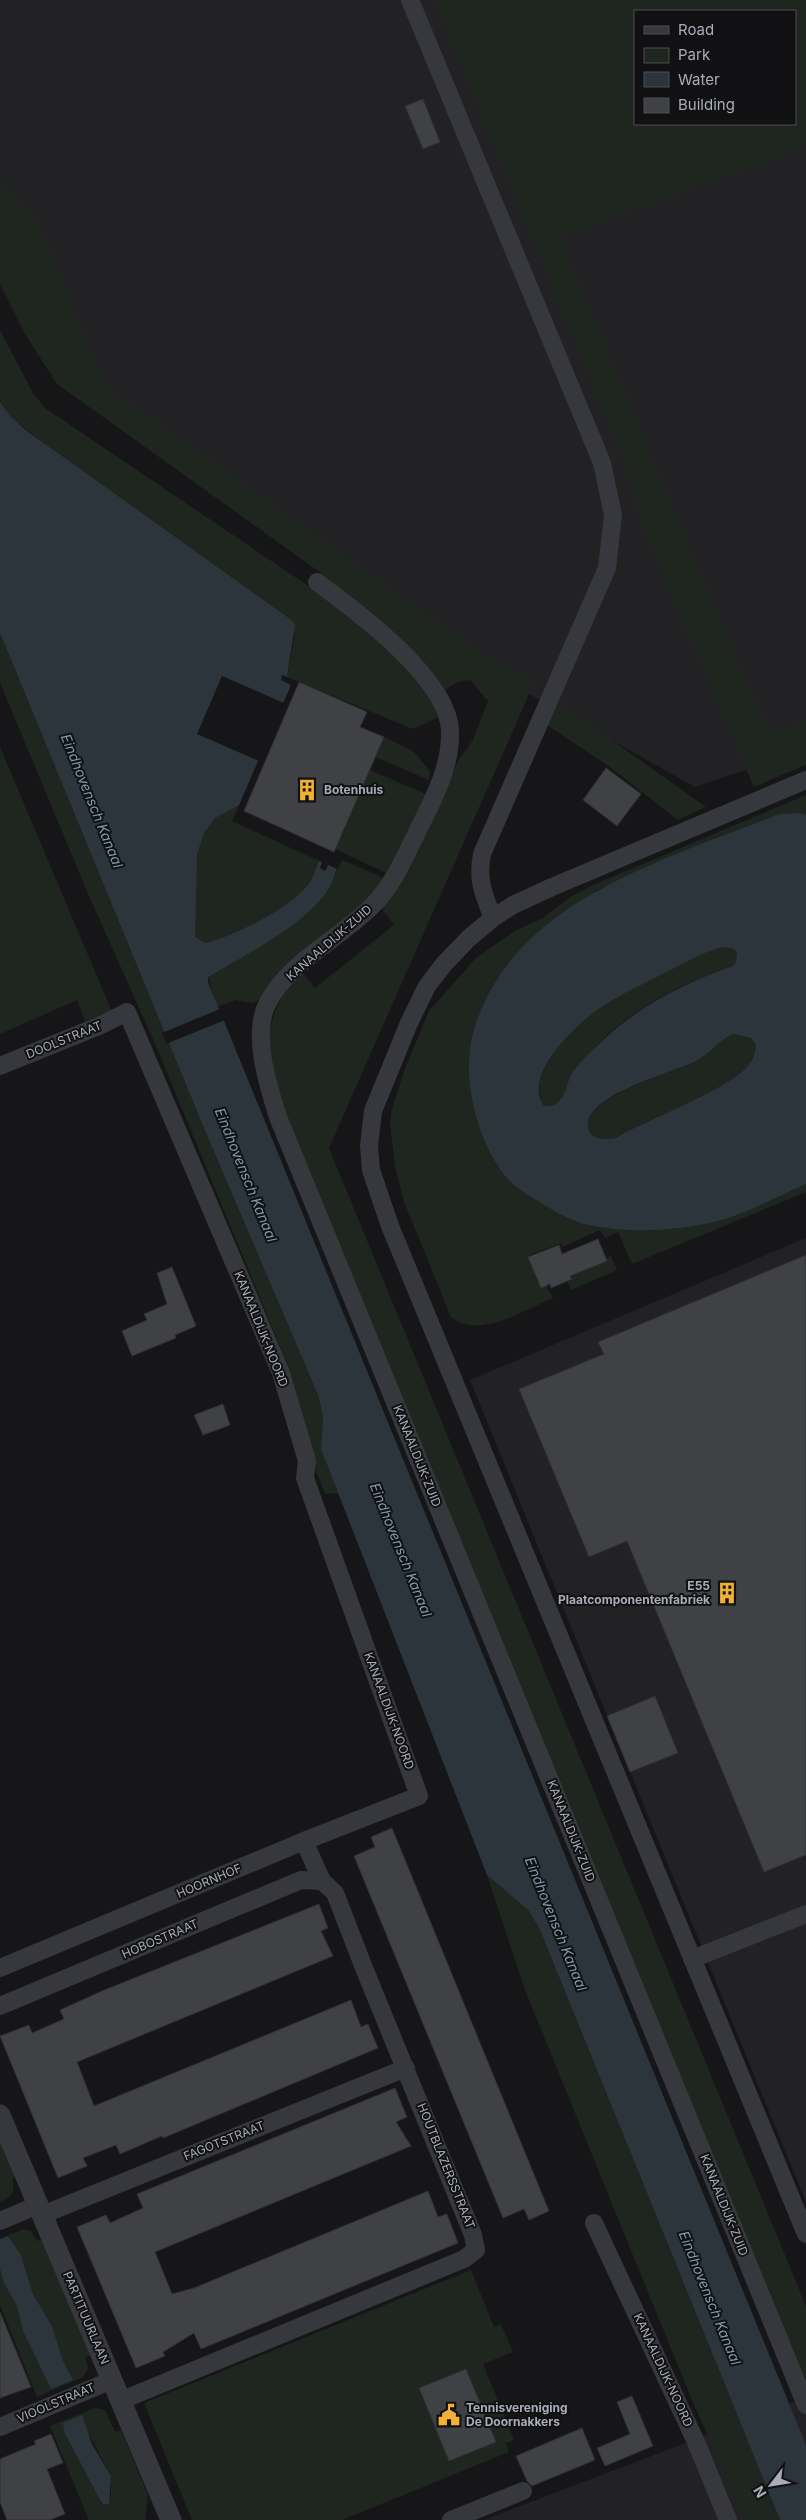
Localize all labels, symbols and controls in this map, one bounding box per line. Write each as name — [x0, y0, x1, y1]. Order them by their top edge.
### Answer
legend — [634, 10, 796, 125]
text: Road — [678, 20, 714, 39]
text: Park — [678, 45, 711, 64]
text: Water — [678, 70, 720, 89]
text: Building — [678, 95, 735, 114]
water label: Eindhovensch Kanaal — [58, 731, 127, 871]
building icon: Botenhuis — [294, 777, 320, 803]
place label: Botenhuis — [324, 782, 383, 797]
street label: KANAALDIJK-ZUID — [283, 901, 374, 984]
street label: DOOLSTRAAT — [24, 1017, 104, 1062]
water label: Eindhovensch Kanaal — [212, 1105, 281, 1245]
street label: KANAALDIJK-NOORD — [231, 1269, 292, 1389]
street label: KANAALDIJK-ZUID — [390, 1403, 445, 1509]
water label: Eindhovensch Kanaal — [367, 1480, 436, 1620]
place label: E55 Plaatcomponentenfabriek — [558, 1578, 710, 1607]
building icon: E55 Plaatcomponentenfabriek — [714, 1580, 740, 1606]
street label: KANAALDIJK-NOORD — [361, 1650, 418, 1772]
street label: KANAALDIJK-ZUID — [544, 1778, 599, 1884]
water label: Eindhovensch Kanaal — [522, 1854, 591, 1994]
street label: HOORNHOF — [174, 1860, 244, 1901]
street label: HOBOSTRAAT — [119, 1916, 201, 1961]
street label: HOUTBLAZERSSTRAAT — [414, 2101, 479, 2231]
street label: FAGOTSTRAAT — [181, 2117, 267, 2164]
street label: KANAALDIJK-ZUID — [697, 2152, 752, 2258]
water label: Eindhovensch Kanaal — [676, 2228, 745, 2368]
street label: PARTITUURLAAN — [60, 2269, 113, 2367]
street label: KANAALDIJK-NOORD — [631, 2311, 696, 2429]
street label: VIOOLSTRAAT — [15, 2379, 97, 2426]
place label: Tennisvereniging De Doornakkers — [466, 2400, 568, 2429]
public building icon: Tennisvereniging De Doornakkers — [436, 2402, 462, 2428]
north arrow — [746, 2460, 796, 2510]
text: N — [749, 2483, 769, 2501]

